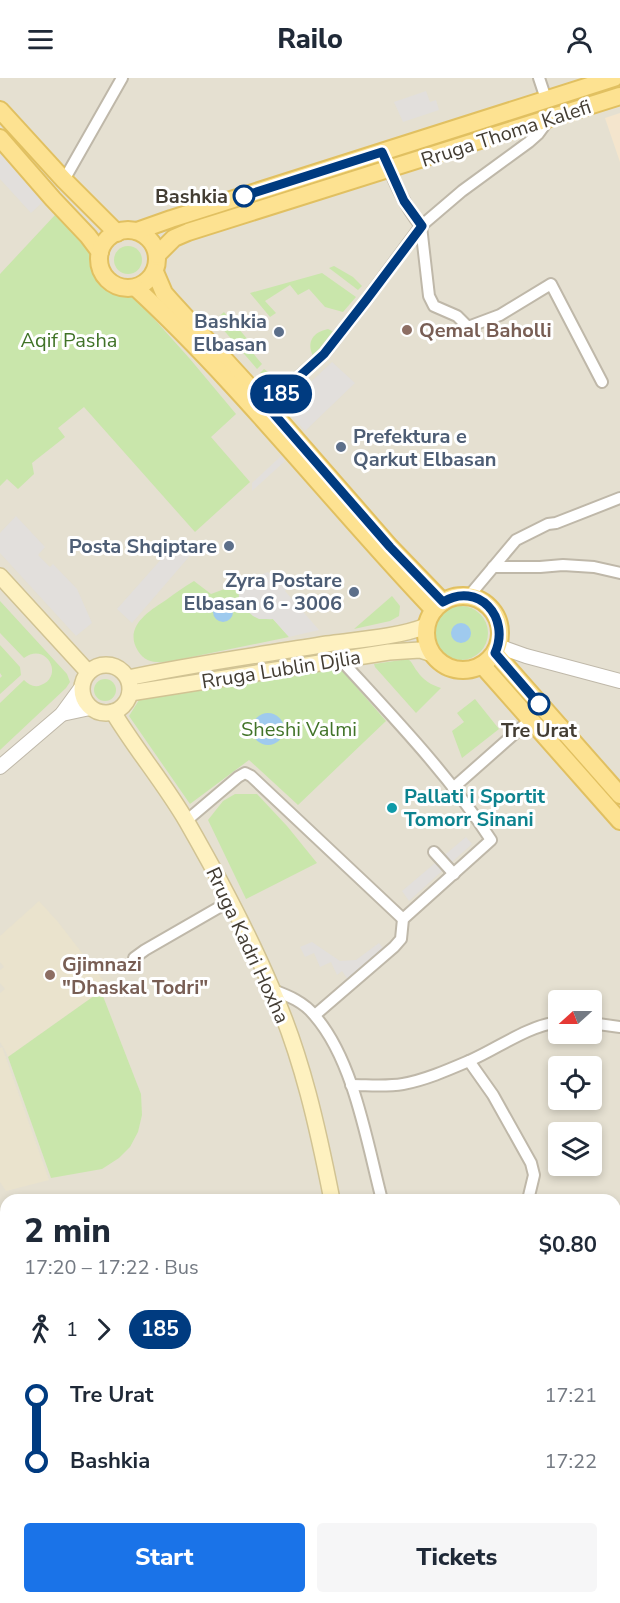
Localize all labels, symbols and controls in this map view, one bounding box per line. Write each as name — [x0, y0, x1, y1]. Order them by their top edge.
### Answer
text: Railo — [277, 21, 343, 58]
icon: menu — [24, 23, 57, 56]
icon: person — [563, 23, 596, 56]
street label: Rruga Thoma Kalefi — [418, 93, 595, 174]
place label: Bashkia — [155, 183, 228, 210]
marker: Bashkia — [233, 185, 255, 207]
place label: Bashkia Elbasan — [193, 308, 267, 358]
place label: Qemal Baholli — [419, 317, 552, 344]
marker: Qemal Baholli — [400, 323, 414, 337]
marker: Bashkia Elbasan — [272, 325, 286, 339]
park label: Aqif Pasha — [21, 327, 117, 354]
line badge: 185 — [246, 374, 316, 414]
text: 185 — [262, 380, 300, 408]
place label: Prefektura e Qarkut Elbasan — [353, 423, 497, 473]
marker: Prefektura e Qarkut Elbasan — [334, 440, 348, 454]
place label: Posta Shqiptare — [69, 533, 217, 560]
marker: Posta Shqiptare — [222, 539, 236, 553]
place label: Zyra Postare Elbasan 6 - 3006 — [183, 567, 342, 617]
marker: Zyra Postare Elbasan 6 - 3006 — [347, 585, 361, 599]
street label: Rruga Lublin Djlia — [200, 644, 362, 695]
marker: Tre Urat — [528, 693, 550, 715]
park label: Sheshi Valmi — [241, 716, 357, 743]
place label: Tre Urat — [501, 717, 577, 744]
place label: Pallati i Sportit Tomorr Sinani — [404, 783, 545, 833]
marker: Pallati i Sportit Tomorr Sinani — [385, 801, 399, 815]
street label: Rruga Kadri Hoxha — [199, 863, 296, 1028]
place label: Gjimnazi "Dhaskal Todri" — [62, 951, 208, 1001]
marker: Gjimnazi "Dhaskal Todri" — [43, 968, 57, 982]
north arrow — [548, 990, 602, 1044]
map controls — [548, 990, 602, 1176]
button: locate — [548, 1056, 602, 1110]
button: layers — [548, 1122, 602, 1176]
text: 2 min — [24, 1209, 111, 1254]
text: $0.80 — [539, 1230, 597, 1260]
text: 17:20 – 17:22 · Bus — [24, 1254, 199, 1281]
icon: walk — [24, 1313, 57, 1346]
icon: forward — [87, 1313, 120, 1346]
text: 185 — [141, 1315, 179, 1343]
text: 1 — [66, 1316, 78, 1343]
text: Tre Urat — [70, 1380, 154, 1410]
text: 17:21 — [544, 1382, 597, 1409]
text: Bashkia — [70, 1446, 150, 1476]
text: 17:22 — [544, 1448, 597, 1475]
button: Start — [24, 1523, 305, 1592]
button: Tickets — [317, 1523, 597, 1592]

